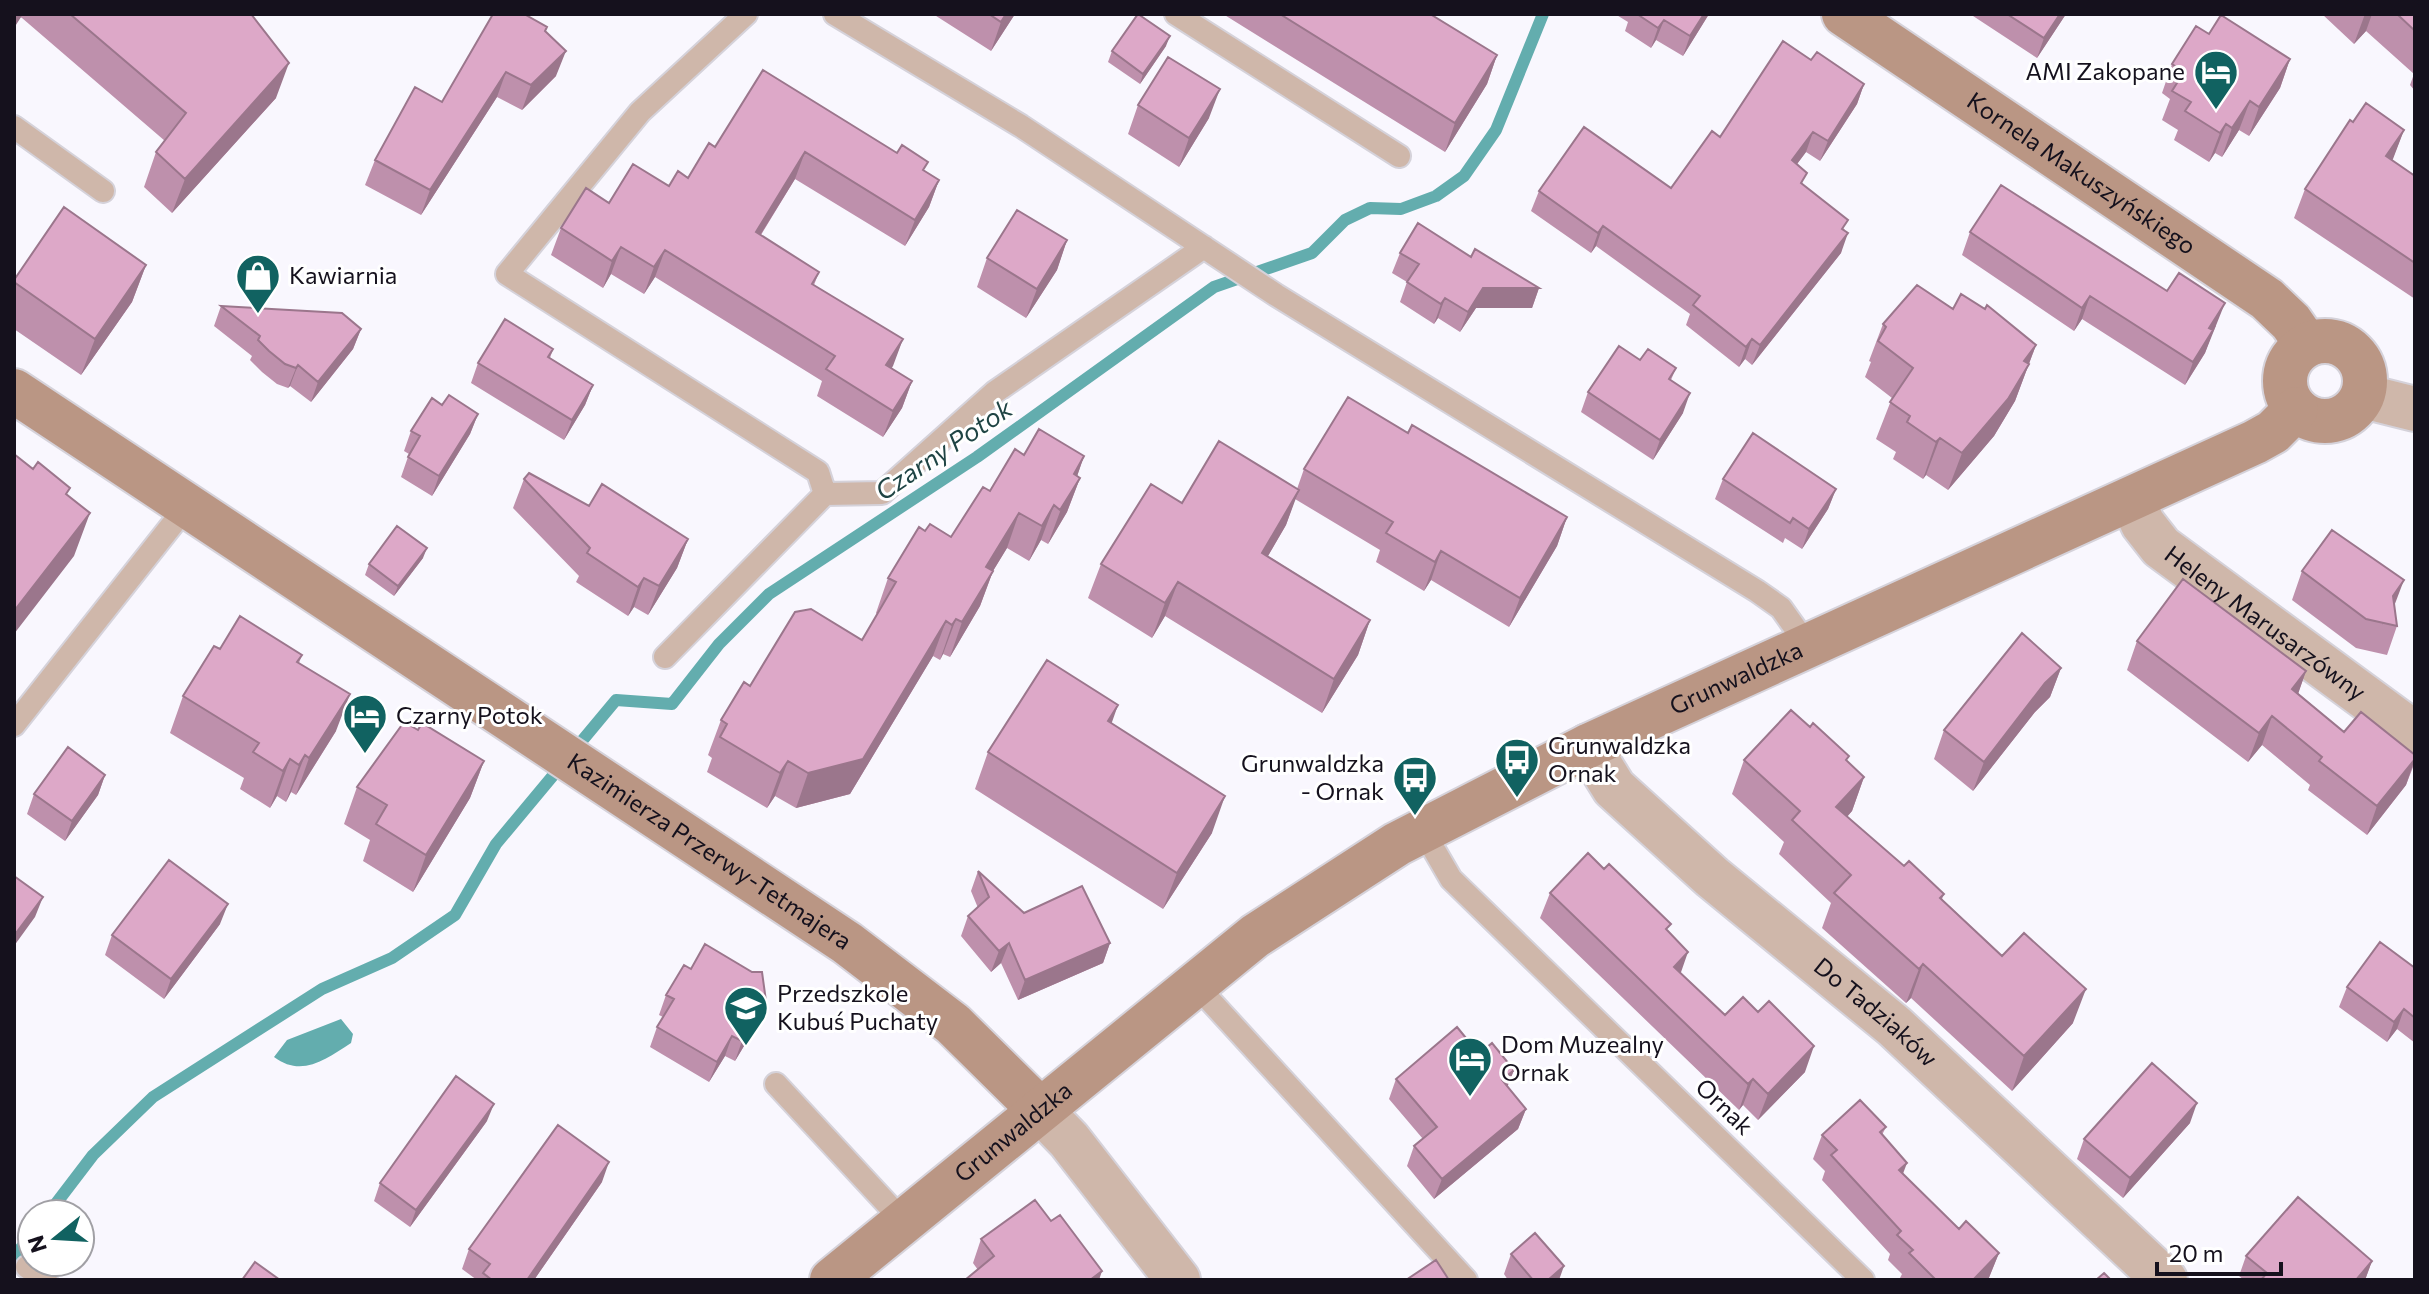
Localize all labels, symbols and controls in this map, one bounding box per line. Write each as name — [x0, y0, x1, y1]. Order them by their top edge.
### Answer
hotel icon: AMI Zakopane — [2192, 48, 2240, 111]
place label: AMI Zakopane — [2026, 56, 2185, 85]
street label: Kornela Makuszyńskiego — [1962, 85, 2202, 260]
shop icon: Kawiarnia — [234, 252, 282, 315]
place label: Kawiarnia — [289, 260, 397, 289]
water label: Czarny Potok — [869, 391, 1018, 506]
street label: Heleny Marusarzówny — [2160, 539, 2372, 706]
street label: Grunwaldzka — [1664, 634, 1807, 720]
hotel icon: Czarny Potok — [341, 692, 389, 755]
place label: Czarny Potok — [396, 700, 543, 729]
place label: Grunwaldzka Ornak — [1548, 730, 1691, 787]
bus stop icon: Grunwaldzka Ornak — [1493, 736, 1541, 799]
street label: Kazimierza Przerwy-Tetmajera — [563, 746, 858, 955]
place label: Grunwaldzka - Ornak — [1241, 748, 1384, 805]
bus stop icon: Grunwaldzka - Ornak — [1391, 754, 1439, 817]
street label: Do Tadziaków — [1809, 951, 1944, 1072]
place label: Przedszkole Kubuś Puchaty — [777, 978, 938, 1035]
school or university icon: Przedszkole Kubuś Puchaty — [722, 984, 770, 1047]
place label: Dom Muzealny Ornak — [1501, 1029, 1664, 1086]
hotel icon: Dom Muzealny Ornak — [1446, 1035, 1494, 1098]
street label: Ornak — [1690, 1072, 1760, 1140]
street label: Grunwaldzka — [948, 1075, 1077, 1188]
north arrow — [16, 1198, 96, 1278]
scale bar — [2157, 1226, 2281, 1276]
text: N — [21, 1232, 52, 1256]
text: 20 m — [2169, 1238, 2223, 1267]

